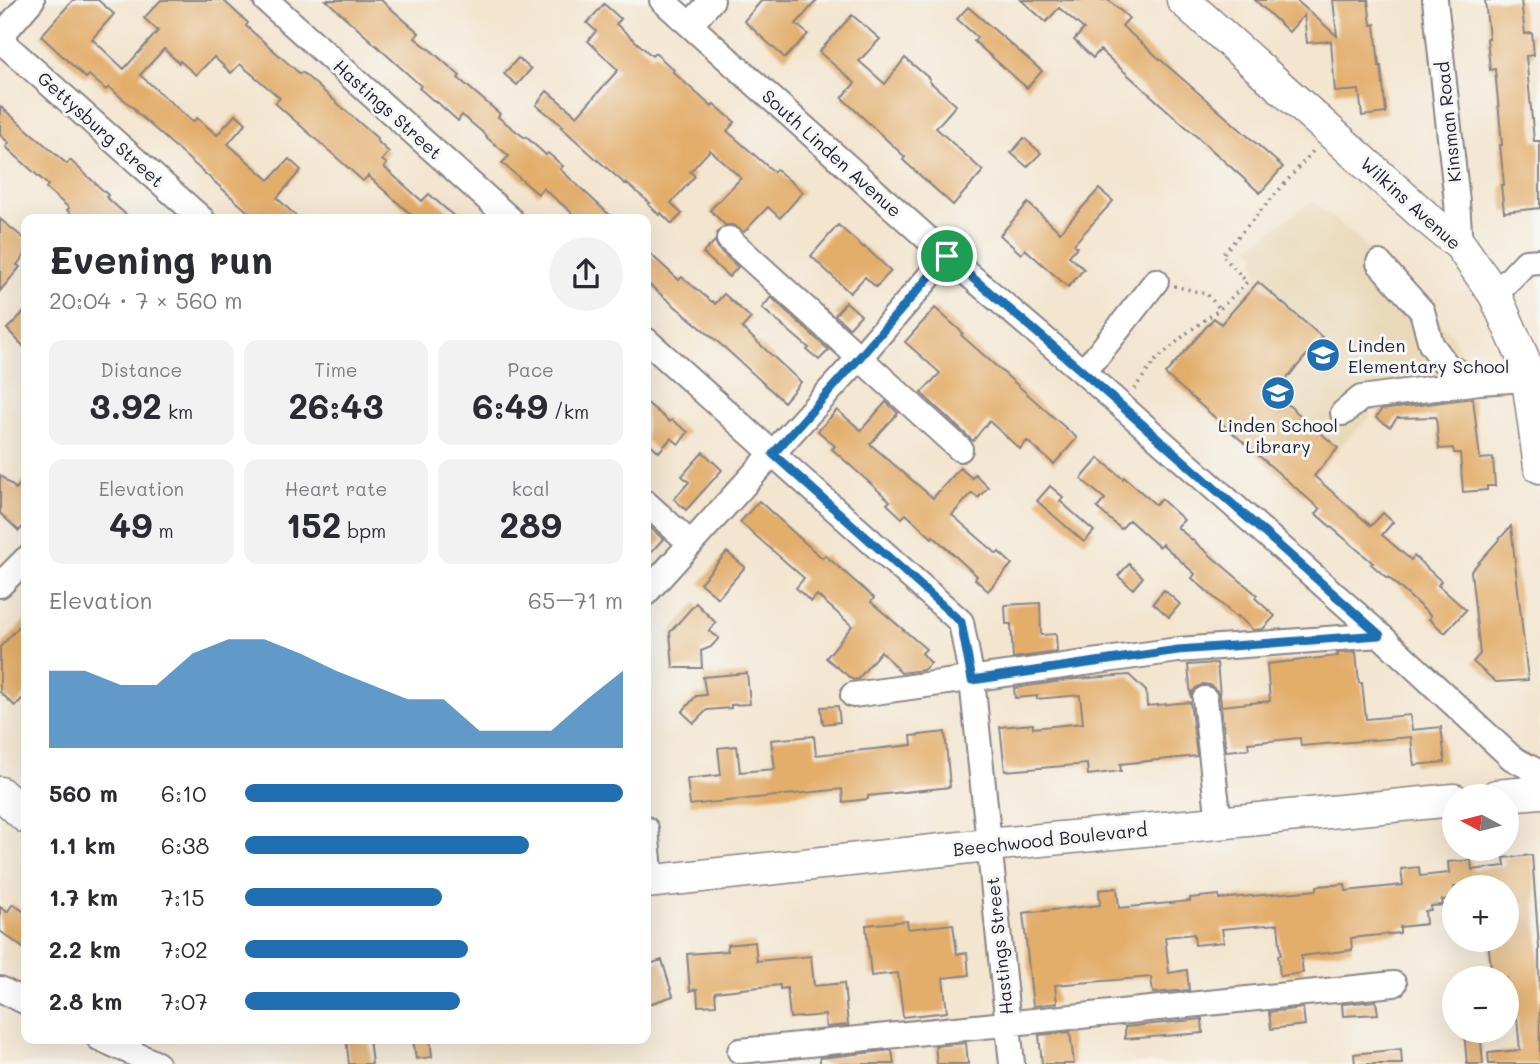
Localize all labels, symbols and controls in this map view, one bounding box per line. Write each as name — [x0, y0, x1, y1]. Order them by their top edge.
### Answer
street label: Hastings Street — [329, 54, 447, 164]
street label: Kinsman Road — [1430, 60, 1466, 184]
street label: Gettysburg Street — [33, 66, 169, 192]
street label: South Linden Avenue — [757, 84, 907, 222]
street label: Wilkins Avenue — [1356, 151, 1466, 255]
pin — [917, 226, 977, 286]
text: Evening run — [49, 234, 273, 284]
button: share — [549, 237, 623, 311]
icon: arrive — [928, 237, 966, 275]
text: 20:04 · 7 × 560 m — [49, 285, 243, 315]
place label: Linden Elementary School — [1348, 333, 1510, 378]
school or university icon: Linden Elementary School — [1304, 336, 1342, 374]
text: Distance — [100, 357, 182, 382]
text: Time — [314, 357, 358, 382]
text: Pace — [507, 357, 554, 382]
school or university icon: Linden School Library — [1259, 374, 1297, 412]
text: 3.92 — [89, 382, 162, 428]
text: 26:43 — [288, 382, 384, 428]
text: 6:49 — [472, 382, 548, 428]
text: km — [162, 399, 193, 424]
text: /km — [548, 399, 589, 424]
place label: Linden School Library — [1218, 413, 1338, 458]
text: Elevation — [99, 476, 184, 501]
text: Heart rate — [285, 476, 387, 501]
text: kcal — [512, 476, 550, 501]
text: 49 — [109, 501, 152, 547]
text: 152 — [286, 501, 341, 547]
text: 289 — [500, 501, 562, 547]
text: m — [152, 518, 174, 543]
text: bpm — [341, 518, 386, 543]
text: Elevation — [49, 585, 152, 615]
text: 65–71 m — [528, 585, 623, 615]
text: 560 m — [49, 778, 118, 808]
text: 6:10 — [161, 778, 207, 808]
north arrow — [1442, 784, 1519, 861]
map controls — [1442, 784, 1519, 1043]
street label: Beechwood Boulevard — [952, 817, 1148, 861]
text: 1.1 km — [49, 830, 115, 860]
text: 6:38 — [161, 830, 209, 860]
button: + — [1442, 875, 1519, 952]
street label: Hastings Street — [980, 876, 1018, 1016]
text: 1.7 km — [49, 882, 118, 912]
text: 7:15 — [161, 882, 205, 912]
text: 2.2 km — [49, 934, 121, 964]
text: 7:02 — [161, 934, 208, 964]
button: − — [1442, 966, 1519, 1043]
text: 2.8 km — [49, 986, 122, 1016]
text: 7:07 — [161, 986, 208, 1016]

